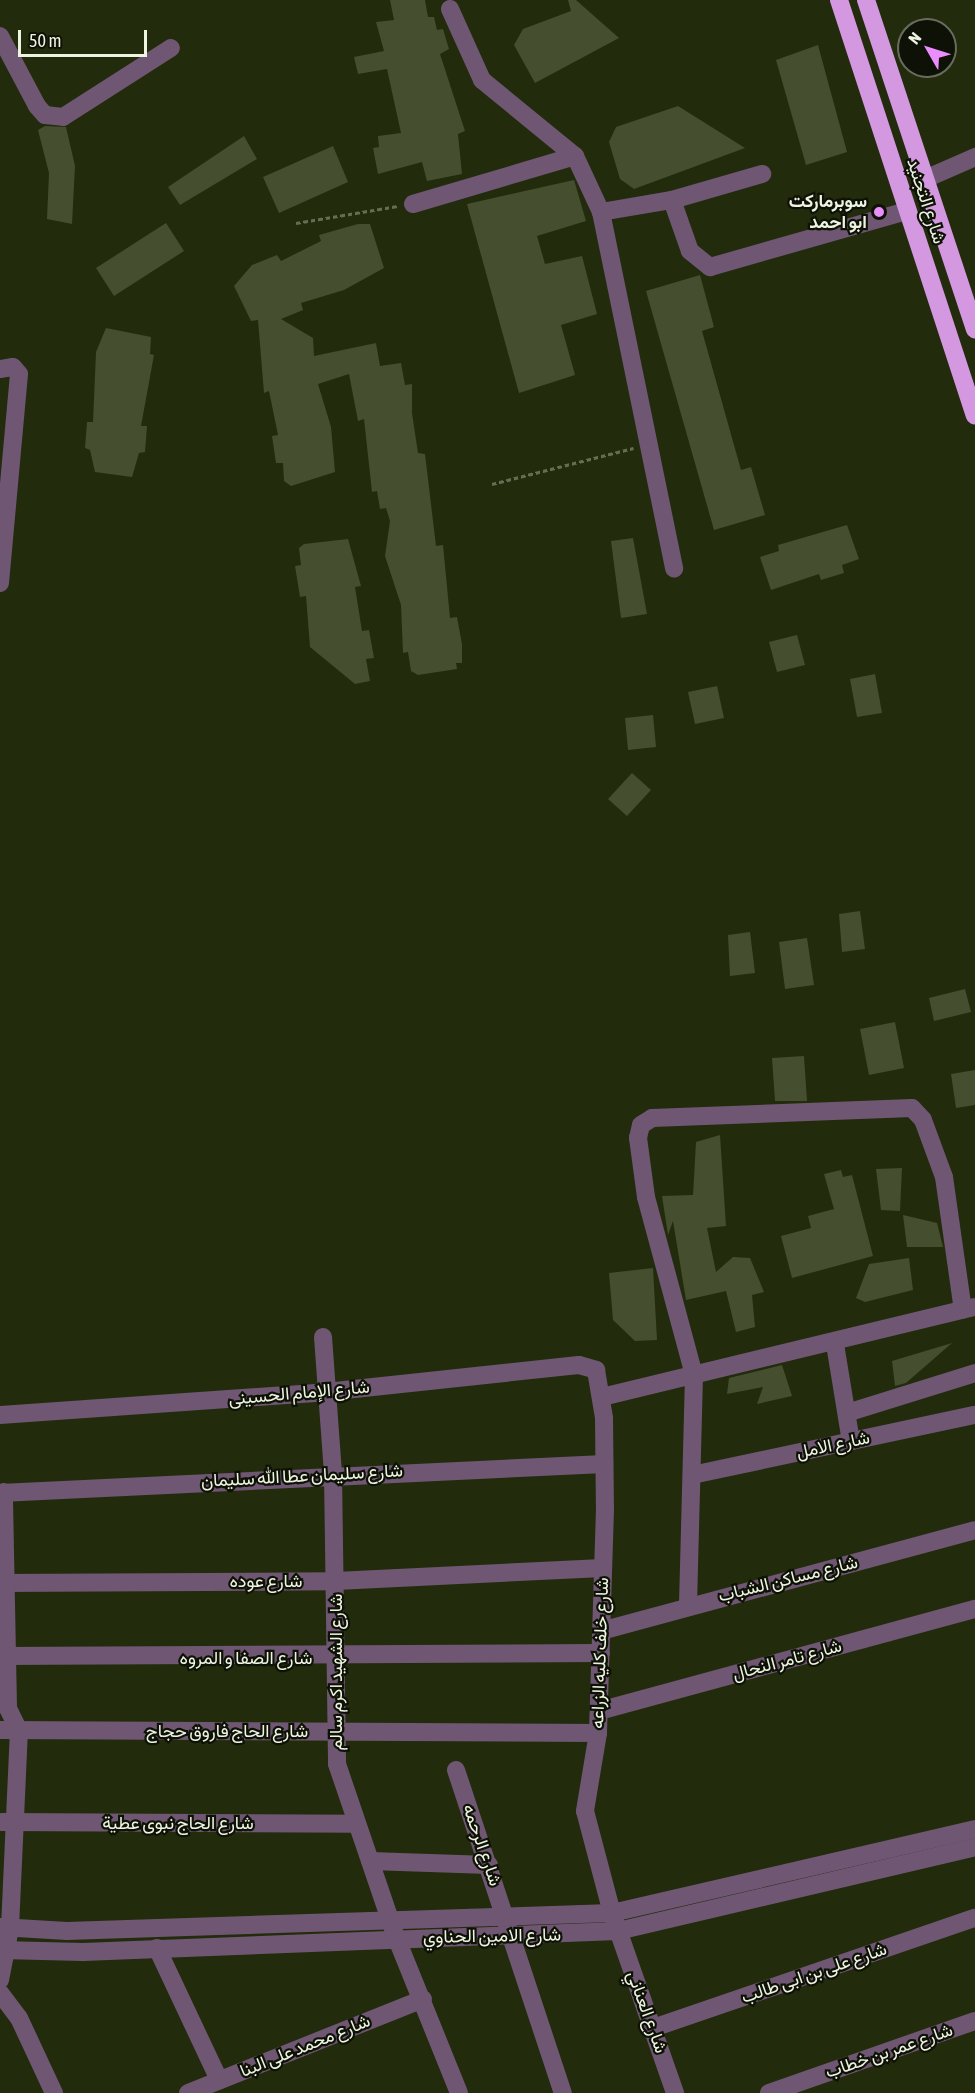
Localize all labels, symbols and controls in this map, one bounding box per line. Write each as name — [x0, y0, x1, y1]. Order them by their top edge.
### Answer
scale bar — [21, 18, 150, 56]
north arrow — [897, 18, 957, 78]
text: N — [905, 29, 925, 47]
text: 50 m — [29, 30, 61, 51]
street label: شارع التجنيد — [902, 155, 950, 247]
place label: سوبرماركت ابو احمد — [789, 191, 867, 234]
marker: سوبرماركت ابو احمد — [872, 205, 886, 219]
street label: شارع الإمام الحسينى — [228, 1376, 370, 1410]
street label: شارع الامل — [794, 1427, 872, 1463]
street label: شارع سليمان عطا الله سليمان — [200, 1460, 404, 1492]
street label: شارع مساكن الشباب — [716, 1551, 860, 1607]
street label: شارع عوده — [229, 1570, 303, 1592]
street label: شارع خلف كليه الزراعه — [587, 1577, 613, 1729]
street label: شارع الشهيد اكرم سالم — [325, 1593, 347, 1751]
street label: شارع تامر النحال — [730, 1635, 844, 1685]
street label: شارع الصفا و المروه — [180, 1647, 312, 1669]
street label: شارع الحاج فاروق حجاج — [146, 1720, 308, 1742]
street label: شارع الرحمه — [458, 1801, 506, 1889]
street label: شارع الحاج نبوى عطية — [102, 1812, 254, 1834]
street label: شارع الامين الحناوي — [423, 1924, 561, 1948]
street label: شارع على بن ابى طالب — [738, 1938, 890, 2008]
street label: شارع العناني — [622, 1968, 672, 2056]
street label: شارع محمد على البنا — [237, 2010, 373, 2082]
street label: شارع عمر بن خطاب — [823, 2019, 955, 2083]

